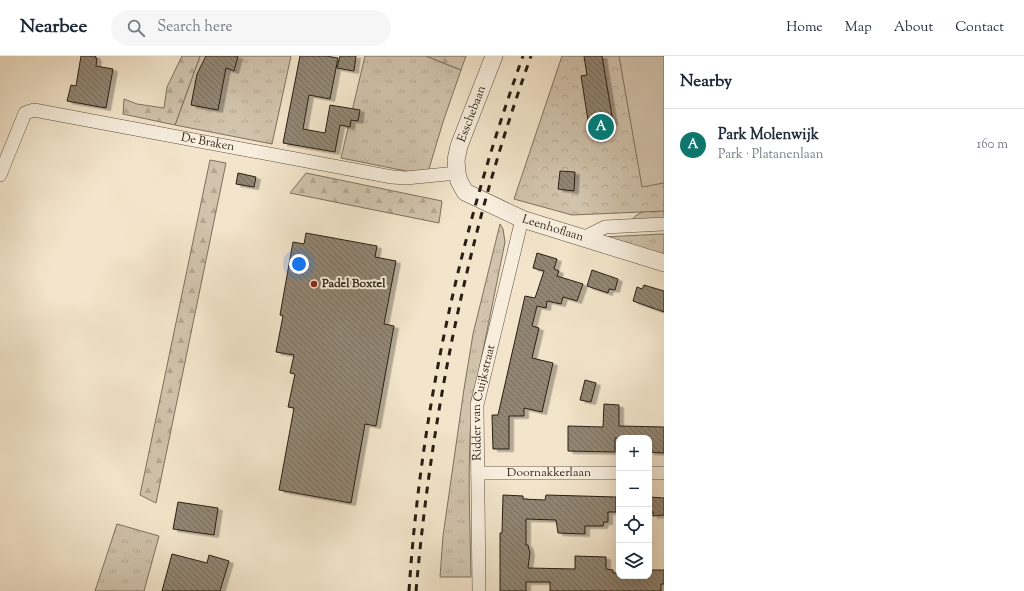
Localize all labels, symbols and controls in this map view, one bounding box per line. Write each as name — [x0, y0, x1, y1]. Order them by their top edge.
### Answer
search box — [111, 10, 391, 46]
text: Nearbee — [20, 14, 87, 41]
icon: search — [125, 17, 147, 39]
text: Search here — [157, 17, 233, 38]
text: Home — [786, 18, 823, 38]
text: Map — [845, 18, 872, 38]
text: About — [894, 18, 933, 38]
text: Contact — [955, 18, 1004, 38]
text: Nearby — [680, 70, 732, 94]
street label: Esschebaan — [453, 83, 491, 145]
pin: A — [588, 112, 614, 142]
text: Park Molenwijk — [718, 125, 819, 146]
street label: De Braken — [179, 129, 236, 156]
text: A — [688, 136, 698, 154]
text: 160 m — [977, 136, 1008, 154]
text: Park · Platanenlaan — [718, 146, 824, 164]
street label: Leenhoflaan — [520, 211, 586, 247]
your location — [289, 254, 309, 274]
place label: Padel Boxtel — [321, 275, 386, 293]
marker: Padel Boxtel — [309, 279, 319, 289]
street label: Ridder van Cuijkstraat — [468, 343, 500, 461]
map controls — [616, 435, 652, 579]
button: + — [616, 435, 652, 471]
street label: Doornakkerlaan — [507, 464, 591, 482]
button: − — [616, 471, 652, 507]
button: locate — [616, 507, 652, 543]
button: layers — [616, 543, 652, 579]

